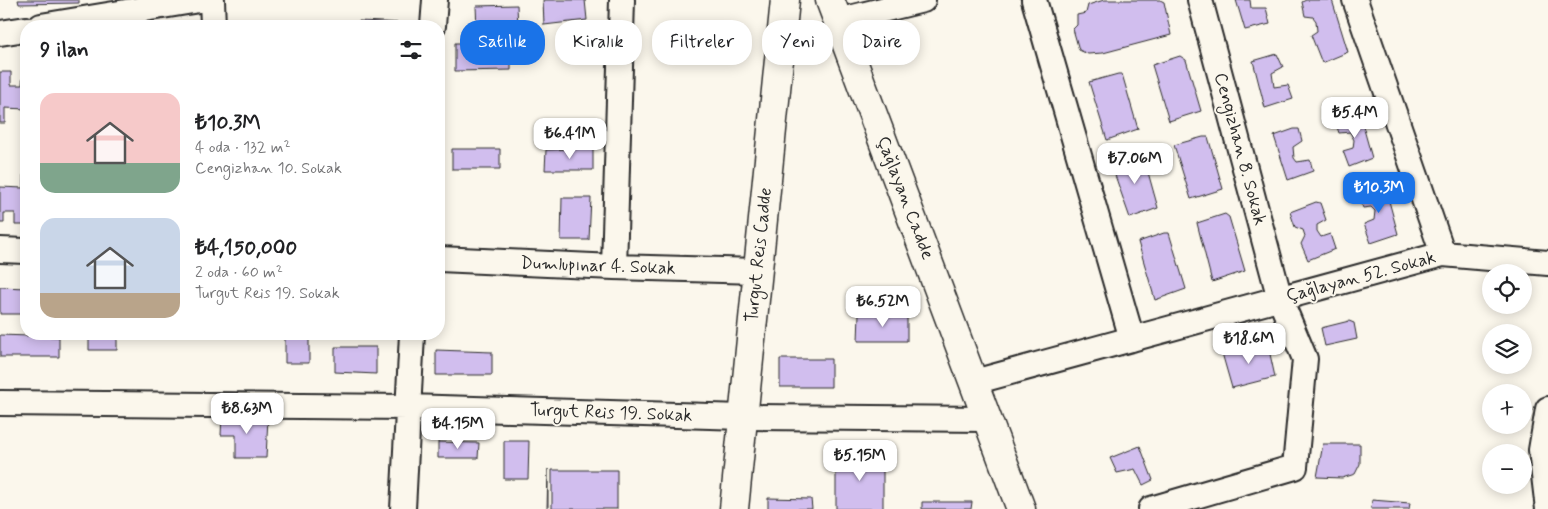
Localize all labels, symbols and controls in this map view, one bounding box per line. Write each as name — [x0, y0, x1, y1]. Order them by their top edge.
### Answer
chip: Satılık — [460, 20, 545, 65]
chip: Kiralık — [555, 20, 642, 65]
chip: Filtreler — [652, 20, 752, 65]
chip: Yeni — [762, 20, 833, 65]
chip: Daire — [843, 20, 920, 65]
text: 9 ilan — [40, 36, 89, 64]
icon: filters — [397, 36, 425, 64]
street label: Cengizhan 8. Sokak — [1207, 70, 1272, 228]
pin: ₺5.4M — [1320, 96, 1390, 139]
text: ₺5.4M — [1332, 102, 1378, 123]
text: ₺10.3M — [195, 109, 261, 137]
icon: home — [80, 113, 140, 173]
pin: ₺6.41M — [529, 118, 611, 160]
text: ₺6.41M — [545, 123, 595, 144]
street label: Çağlayan Cadde — [870, 133, 940, 263]
text: 4 oda · 132 m² — [195, 137, 291, 158]
pin: ₺7.06M — [1094, 142, 1176, 185]
text: ₺7.06M — [1108, 148, 1162, 169]
text: Cengizhan 10. Sokak — [195, 158, 342, 179]
pin: ₺10.3M — [1338, 172, 1420, 214]
text: ₺10.3M — [1354, 177, 1404, 198]
street label: Turgut Reis Cadde — [740, 186, 779, 324]
text: ₺4,150,000 — [195, 234, 297, 262]
icon: home — [80, 238, 140, 298]
street label: Çağlayan 52. Sokak — [1284, 245, 1438, 308]
street label: Dumlupınar 4. Sokak — [520, 251, 676, 281]
text: 2 oda · 60 m² — [195, 262, 283, 283]
map controls — [1482, 264, 1532, 494]
button: locate — [1482, 264, 1532, 314]
text: Turgut Reis 19. Sokak — [195, 283, 340, 304]
pin: ₺6.52M — [842, 286, 924, 328]
text: ₺6.52M — [857, 291, 909, 312]
pin: ₺18.6M — [1208, 322, 1290, 365]
button: layers — [1482, 324, 1532, 374]
text: ₺18.6M — [1224, 328, 1274, 349]
button: + — [1482, 384, 1532, 434]
pin: ₺8.63M — [206, 392, 288, 435]
text: ₺8.63M — [222, 398, 272, 419]
street label: Turgut Reis 19. Sokak — [529, 398, 693, 429]
pin: ₺4.15M — [417, 408, 499, 450]
text: ₺4.15M — [432, 413, 484, 434]
pin: ₺5.15M — [819, 440, 901, 482]
button: − — [1482, 444, 1532, 494]
text: ₺5.15M — [834, 445, 886, 466]

